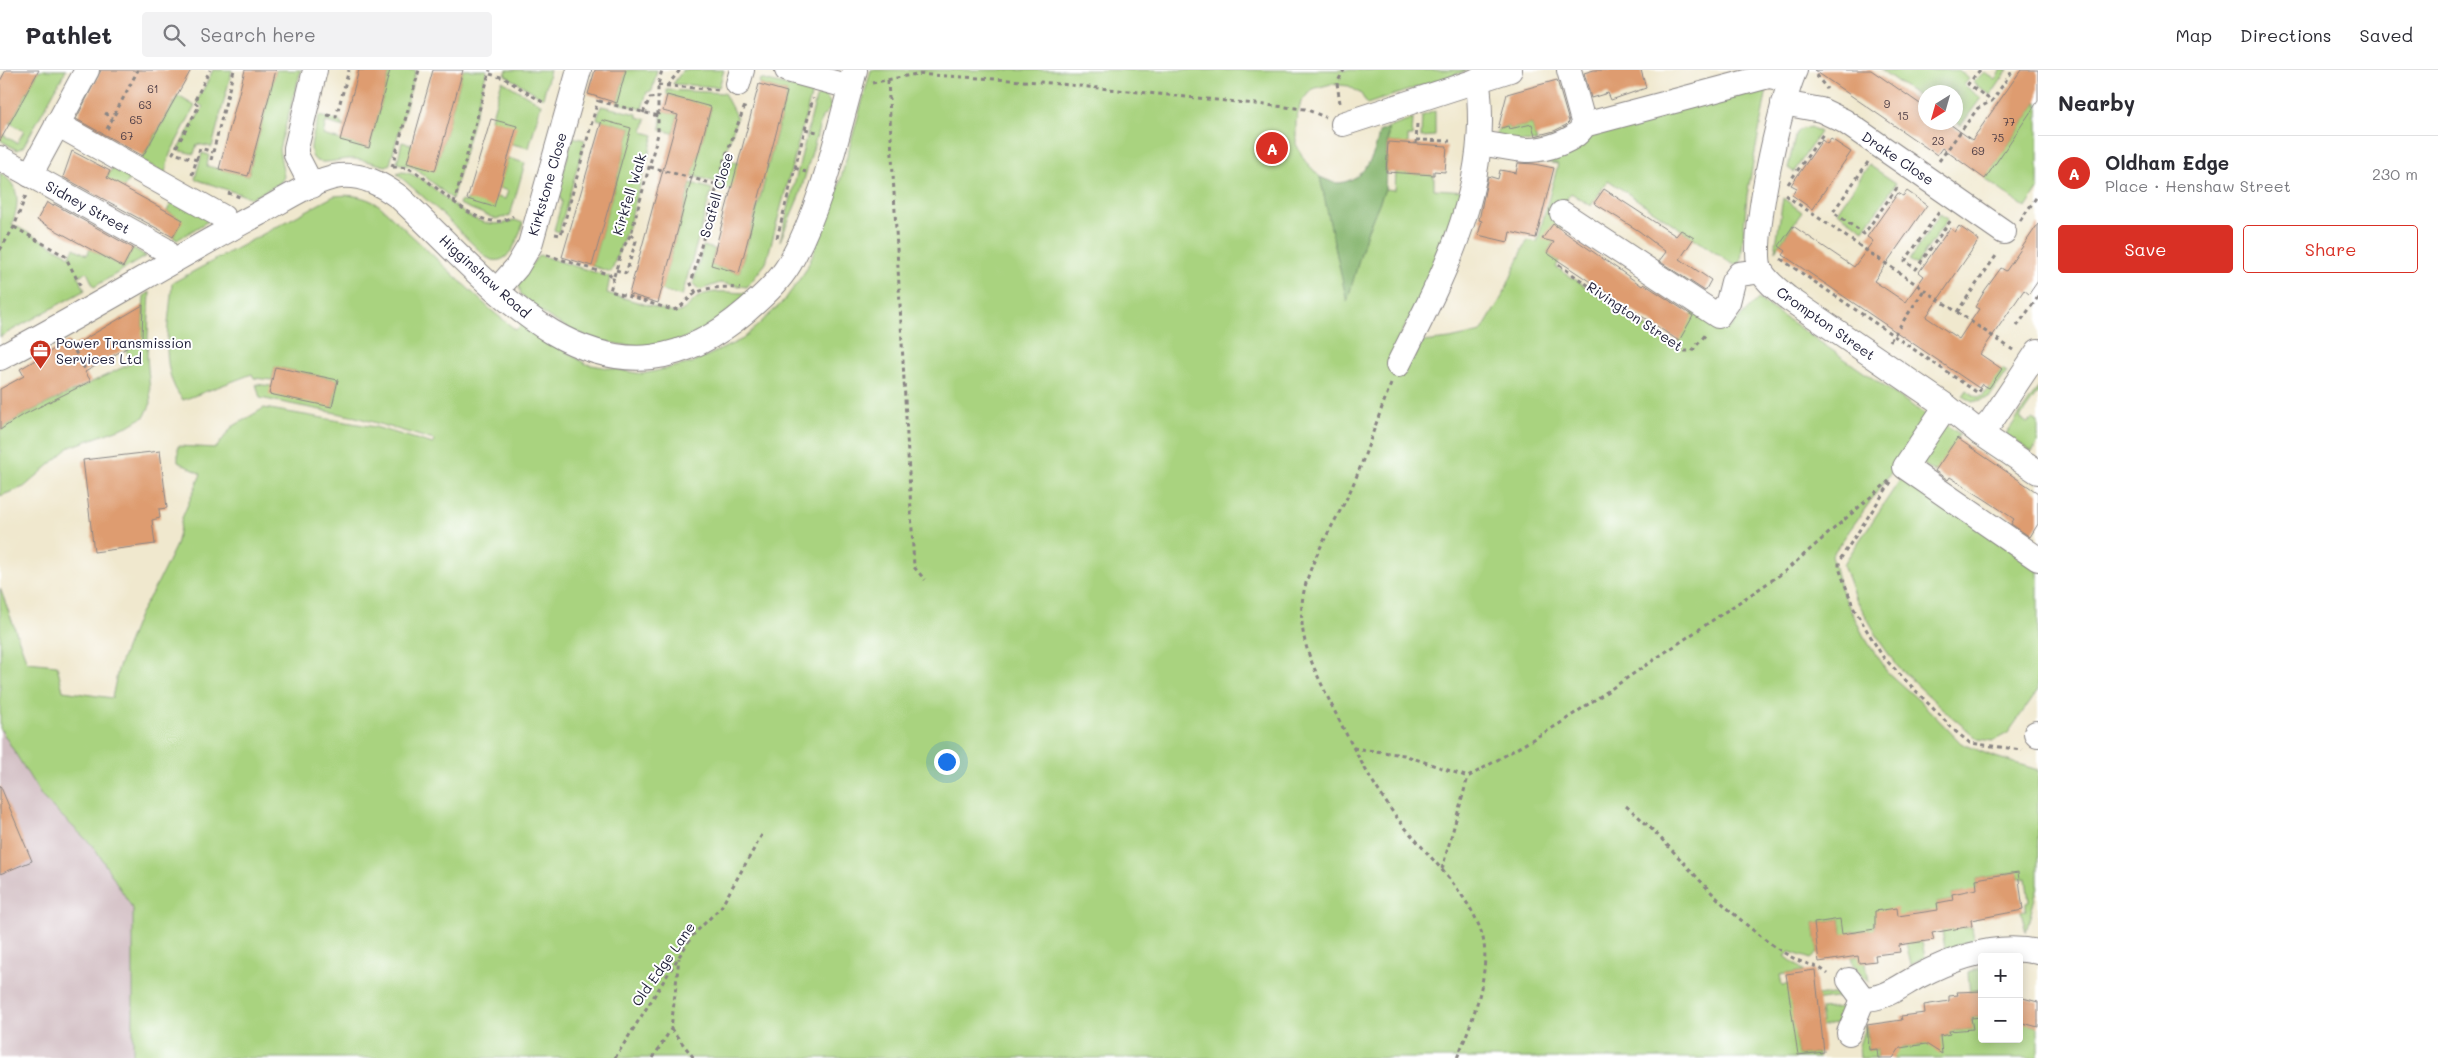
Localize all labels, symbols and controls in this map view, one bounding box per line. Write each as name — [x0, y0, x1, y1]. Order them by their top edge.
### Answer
search box — [142, 12, 492, 57]
text: Pathlet — [25, 19, 112, 50]
icon: search — [160, 21, 188, 49]
text: Search here — [200, 22, 316, 47]
text: Map — [2175, 23, 2212, 47]
text: Directions — [2240, 23, 2332, 47]
text: Saved — [2360, 23, 2413, 47]
house number: 61 — [147, 81, 159, 96]
north arrow — [1918, 85, 1963, 130]
text: Nearby — [2058, 89, 2135, 116]
house number: 9 — [1884, 96, 1891, 111]
house number: 63 — [138, 97, 152, 112]
house number: 15 — [1897, 108, 1909, 123]
house number: 65 — [129, 112, 143, 127]
house number: 77 — [2003, 114, 2015, 129]
street label: Drake Close — [1858, 127, 1938, 189]
house number: 67 — [121, 128, 133, 143]
pin: A — [1256, 129, 1288, 167]
street label: Kirkstone Close — [523, 130, 571, 238]
house number: 75 — [1992, 130, 2004, 145]
house number: 23 — [1932, 133, 1945, 148]
house number: 69 — [1971, 143, 1985, 158]
street label: Scafell Close — [695, 150, 737, 240]
text: Oldham Edge — [2105, 150, 2229, 175]
street label: Kirkfell Walk — [608, 151, 650, 237]
text: A — [2068, 163, 2080, 184]
text: 230 m — [2372, 163, 2418, 184]
text: Place · Henshaw Street — [2105, 175, 2291, 196]
street label: Sidney Street — [42, 176, 134, 238]
button: Save — [2058, 225, 2233, 273]
button: Share — [2243, 225, 2418, 273]
street label: Higginshaw Road — [435, 230, 535, 322]
street label: Rivington Street — [1583, 277, 1687, 355]
street label: Crompton Street — [1773, 282, 1879, 364]
place label: Power Transmission Services Ltd — [56, 333, 191, 368]
office icon: Power Transmission Services Ltd — [28, 338, 52, 369]
your location — [934, 749, 960, 775]
street label: Old Edge Lane — [627, 918, 699, 1010]
map controls — [1978, 953, 2023, 1043]
button: + — [1978, 953, 2023, 998]
button: − — [1978, 998, 2023, 1043]

